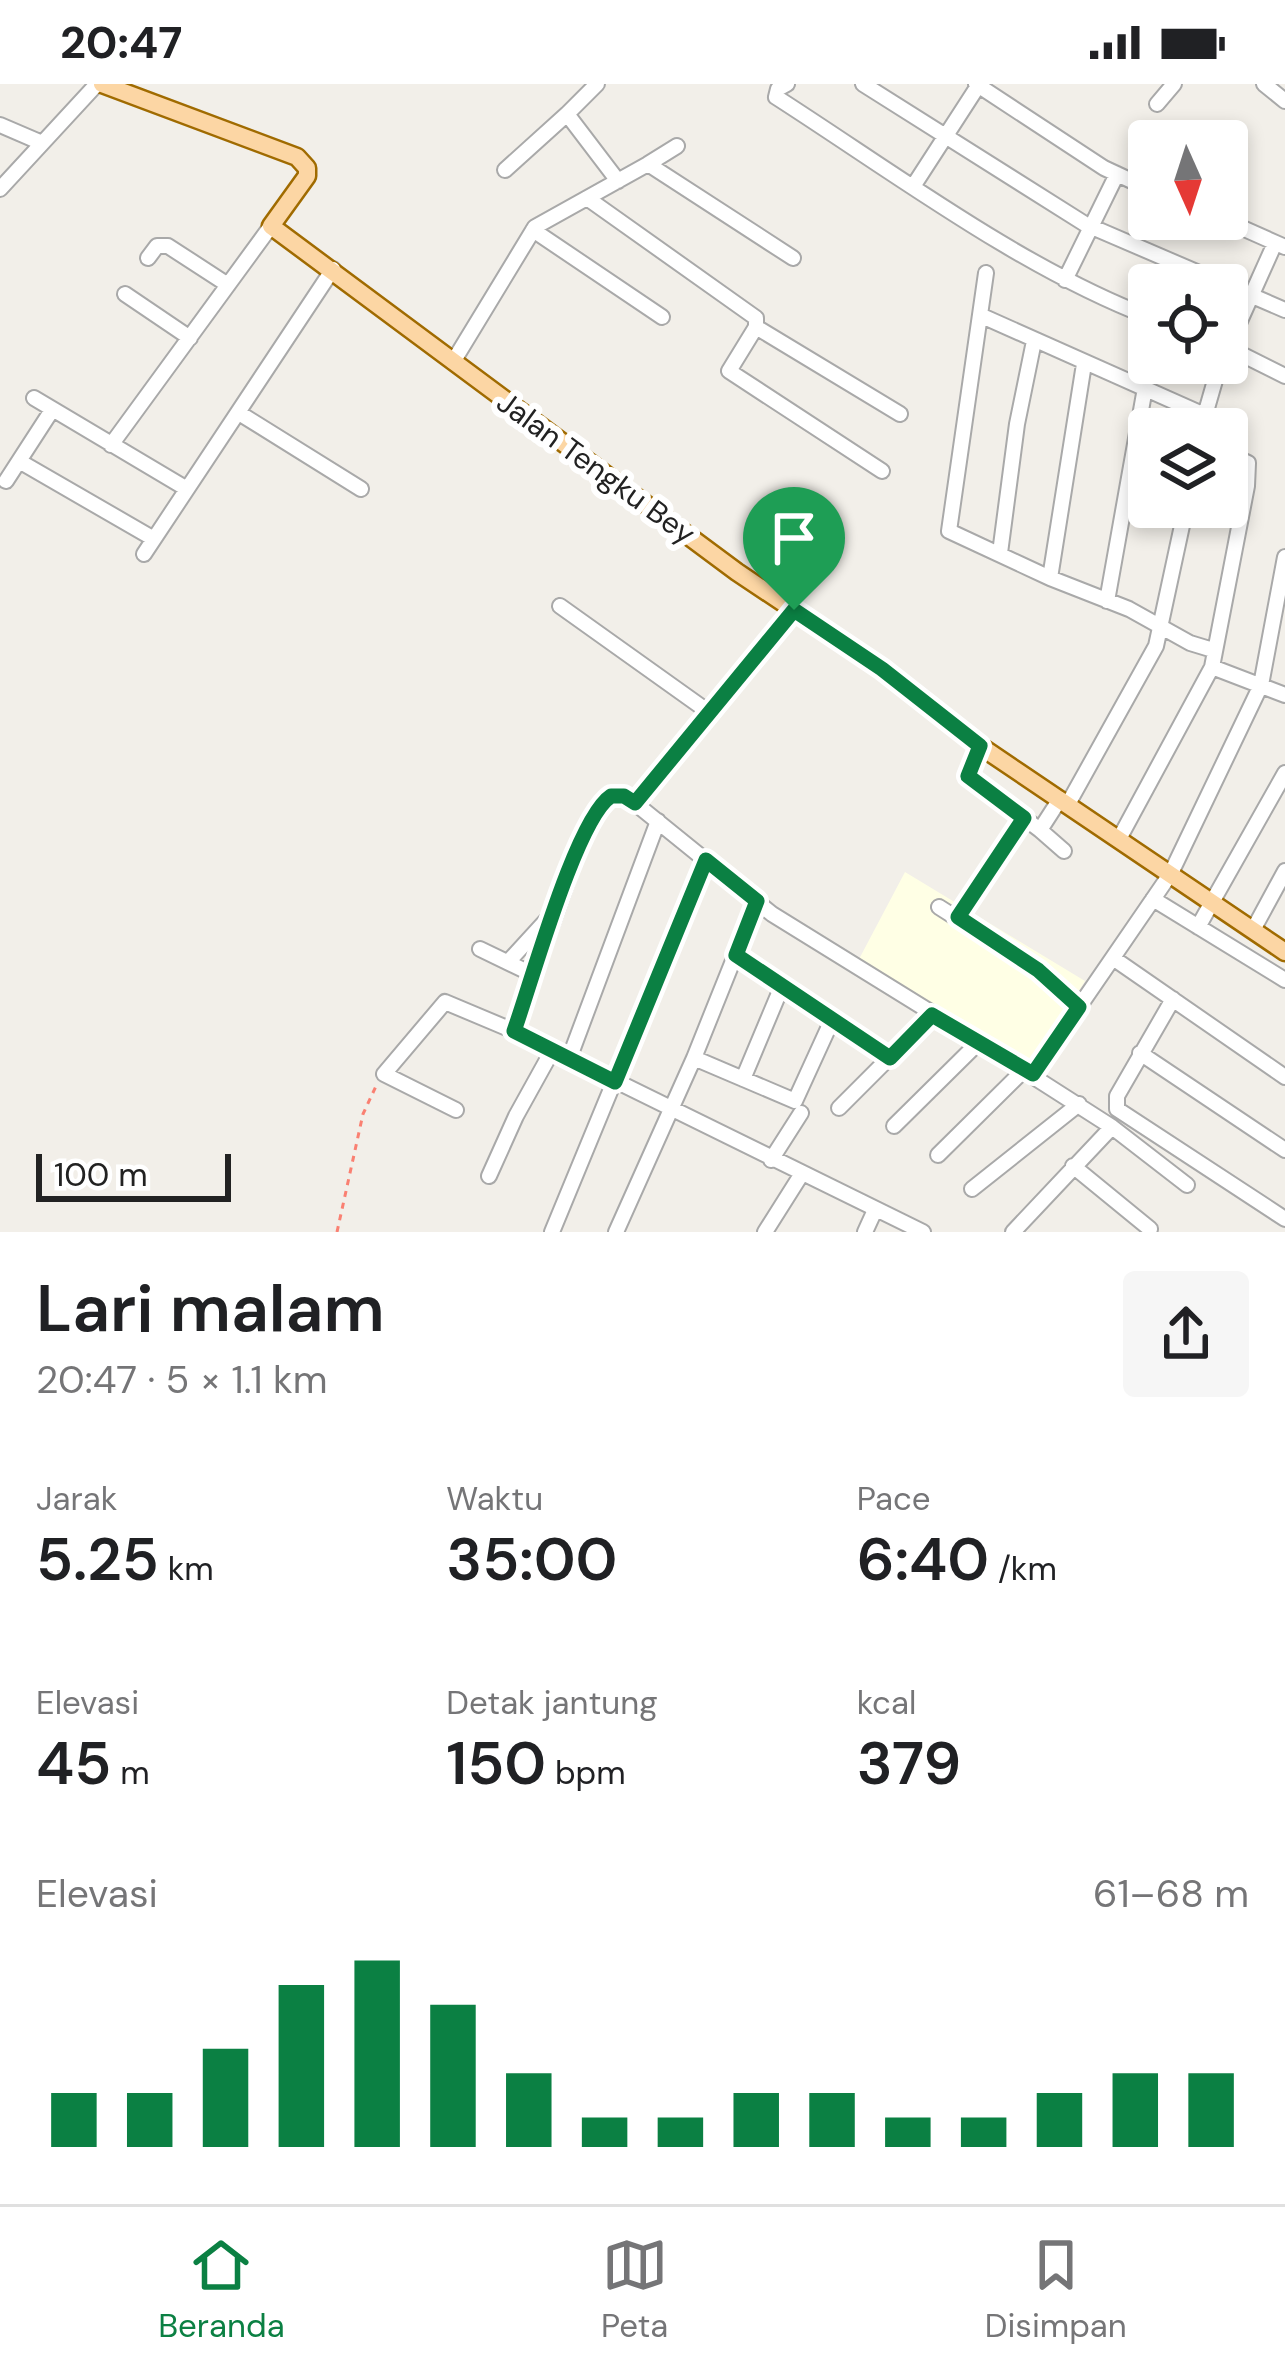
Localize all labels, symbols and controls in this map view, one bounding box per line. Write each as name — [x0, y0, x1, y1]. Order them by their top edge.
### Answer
text: 20:47 — [60, 13, 182, 72]
north arrow — [1128, 120, 1248, 240]
map controls — [1128, 120, 1248, 528]
button: locate — [1128, 264, 1248, 384]
street label: Jalan Tengku Bey — [489, 382, 704, 553]
button: layers — [1128, 408, 1248, 528]
pin — [743, 487, 845, 610]
icon: arrive — [761, 505, 827, 571]
scale bar — [36, 1148, 231, 1201]
text: 100 m — [54, 1153, 148, 1196]
text: Lari malam — [36, 1266, 385, 1351]
button: share — [1123, 1271, 1249, 1397]
text: 20:47 · 5 × 1.1 km — [36, 1354, 328, 1405]
text: Jarak — [36, 1477, 117, 1520]
text: Waktu — [446, 1477, 543, 1520]
text: Pace — [857, 1477, 931, 1520]
text: 5.25 — [36, 1520, 159, 1599]
text: 35:00 — [446, 1520, 617, 1599]
text: 6:40 — [857, 1520, 989, 1599]
text: km — [159, 1547, 214, 1590]
text: /km — [989, 1547, 1057, 1590]
text: Elevasi — [36, 1681, 139, 1724]
text: Detak jantung — [446, 1681, 658, 1724]
text: kcal — [857, 1681, 916, 1724]
text: 45 — [36, 1724, 111, 1803]
text: 150 — [446, 1724, 546, 1803]
text: 379 — [857, 1724, 961, 1803]
text: m — [111, 1751, 150, 1794]
text: bpm — [546, 1751, 626, 1794]
text: Elevasi — [36, 1868, 158, 1919]
text: 61–68 m — [1093, 1868, 1249, 1919]
tab: Beranda — [158, 2232, 285, 2347]
tab: Peta — [601, 2232, 668, 2347]
tab: Disimpan — [985, 2232, 1127, 2347]

